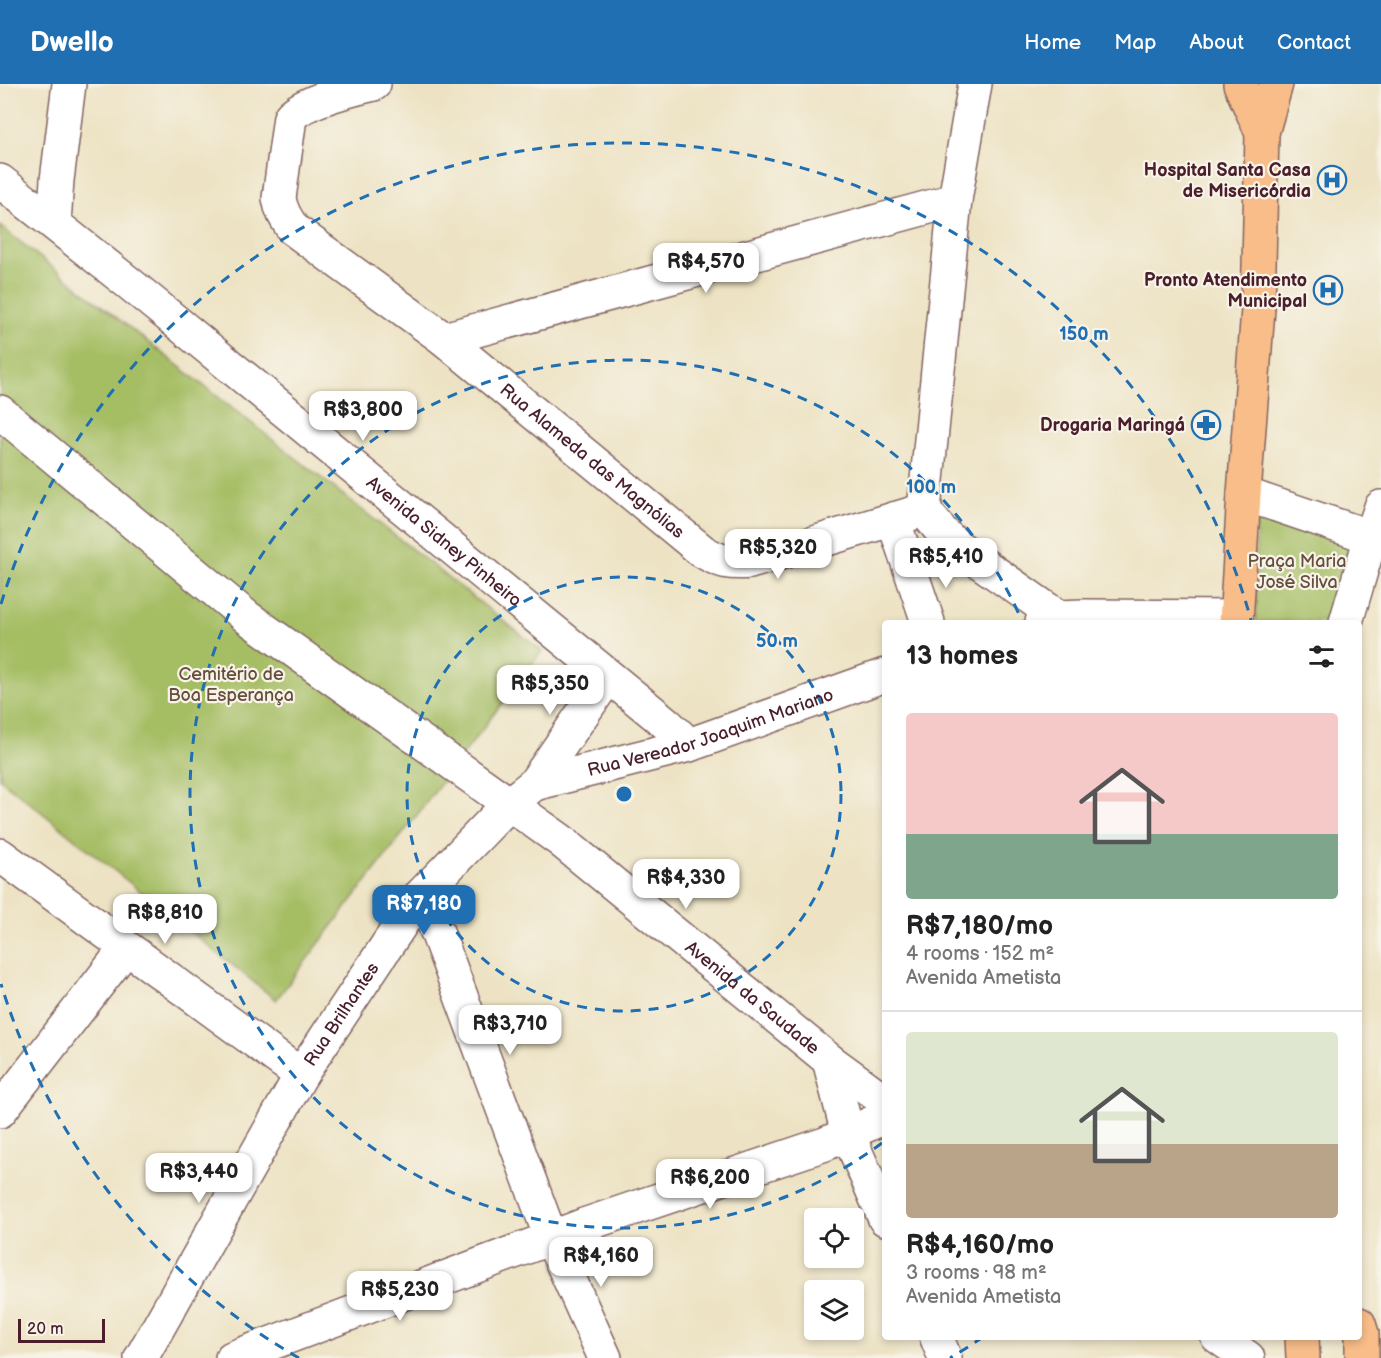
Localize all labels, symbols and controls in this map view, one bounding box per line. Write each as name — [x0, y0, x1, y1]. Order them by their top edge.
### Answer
text: Dwello — [30, 26, 114, 59]
text: Home — [1024, 30, 1081, 55]
text: Map — [1114, 30, 1156, 55]
text: About — [1189, 30, 1244, 55]
text: Contact — [1277, 30, 1351, 55]
place label: Hospital Santa Casa de Misericórdia — [1144, 160, 1311, 202]
hospital icon: Hospital Santa Casa de Misericórdia — [1316, 164, 1348, 196]
pin: R$4,570 — [651, 243, 761, 294]
text: R$4,570 — [667, 250, 745, 274]
place label: Pronto Atendimento Municipal — [1144, 270, 1307, 312]
hospital icon: Pronto Atendimento Municipal — [1312, 274, 1344, 306]
text: 150 m — [1059, 324, 1109, 345]
street label: Rua Alameda das Magnólias — [496, 379, 689, 543]
pin: R$3,800 — [308, 391, 418, 442]
text: R$3,800 — [323, 398, 403, 422]
pharmacy icon: Drogaria Maringá — [1190, 409, 1222, 441]
place label: Drogaria Maringá — [1040, 415, 1185, 436]
street label: Avenida Sidney Pinheiro — [362, 472, 526, 611]
text: 100 m — [906, 477, 956, 498]
pin: R$5,320 — [723, 529, 833, 580]
text: R$5,320 — [739, 536, 817, 560]
pin: R$5,410 — [891, 538, 1001, 589]
text: R$5,410 — [908, 545, 984, 569]
park label: Praça Maria José Silva — [1248, 551, 1346, 593]
text: 50 m — [756, 631, 798, 652]
icon: filters — [1305, 640, 1338, 673]
text: 13 homes — [906, 641, 1018, 672]
park label: Cemitério de Boa Esperança — [168, 664, 294, 706]
pin: R$5,350 — [495, 665, 605, 716]
text: R$5,350 — [511, 672, 589, 696]
street label: Rua Vereador Joaquim Mariano — [585, 684, 836, 781]
icon: home — [1068, 752, 1176, 860]
centre of rings — [614, 784, 634, 804]
pin: R$4,330 — [631, 859, 741, 910]
text: R$4,330 — [647, 866, 725, 890]
pin: R$7,180 — [369, 885, 479, 936]
text: R$7,180 — [386, 892, 462, 916]
pin: R$8,810 — [110, 894, 220, 945]
text: R$8,810 — [127, 901, 203, 925]
text: R$7,180/mo — [906, 911, 1053, 942]
street label: Avenida da Saudade — [681, 936, 824, 1059]
text: 4 rooms · 152 m² — [906, 942, 1054, 966]
street label: Rua Brilhantes — [299, 958, 383, 1070]
text: Avenida Ametista — [906, 966, 1061, 990]
pin: R$3,710 — [455, 1005, 565, 1056]
text: R$3,710 — [473, 1012, 547, 1036]
icon: home — [1068, 1071, 1176, 1179]
pin: R$3,440 — [144, 1153, 254, 1204]
pin: R$6,200 — [655, 1159, 765, 1210]
text: R$3,440 — [159, 1160, 239, 1184]
text: R$6,200 — [670, 1166, 750, 1190]
map controls — [804, 1208, 864, 1340]
button: locate — [804, 1208, 864, 1268]
text: R$4,160/mo — [906, 1230, 1054, 1261]
pin: R$4,160 — [546, 1237, 656, 1288]
text: R$4,160 — [563, 1244, 639, 1268]
text: 3 rooms · 98 m² — [906, 1261, 1047, 1285]
pin: R$5,230 — [345, 1271, 455, 1322]
text: R$5,230 — [361, 1278, 439, 1302]
button: layers — [804, 1280, 864, 1340]
text: Avenida Ametista — [906, 1285, 1061, 1309]
scale bar — [18, 1316, 105, 1344]
text: 20 m — [27, 1320, 63, 1339]

